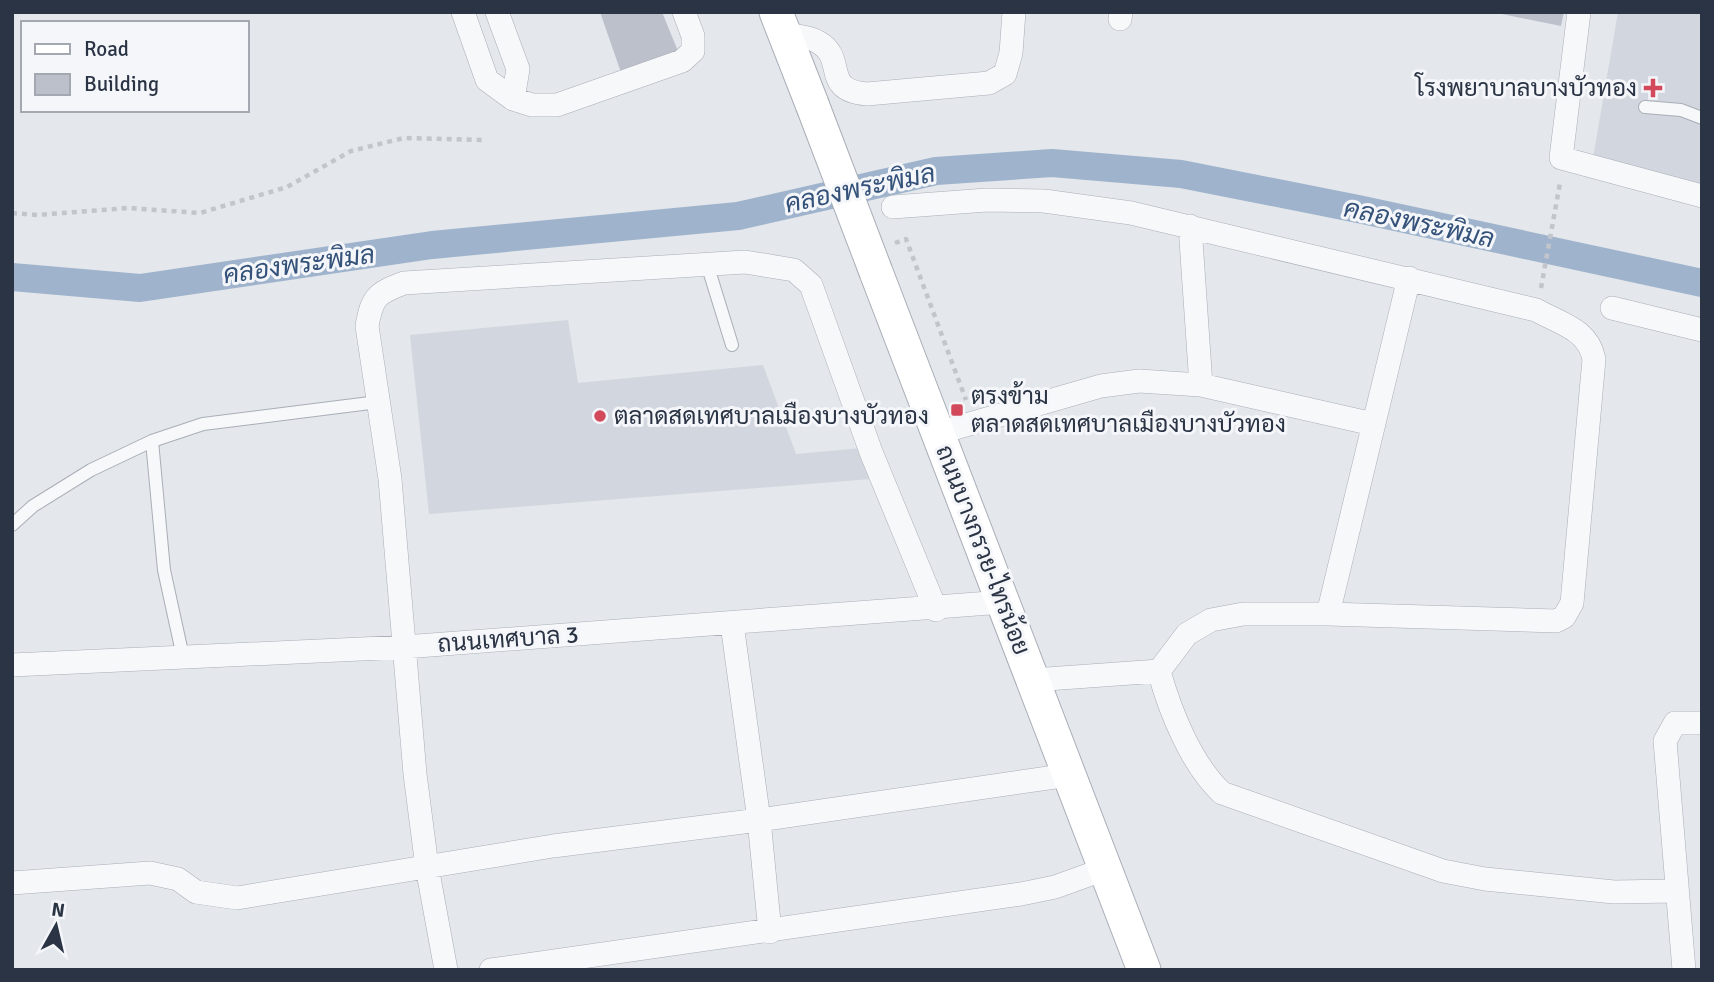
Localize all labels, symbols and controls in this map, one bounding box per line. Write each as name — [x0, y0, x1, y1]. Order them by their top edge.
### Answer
legend — [21, 21, 248, 112]
text: Road — [84, 36, 129, 62]
text: Building — [84, 71, 159, 97]
place label: โรงพยาบาลบางบัวทอง — [1413, 72, 1637, 103]
marker: โรงพยาบาลบางบัวทอง — [1643, 78, 1663, 98]
water label: คลองพระพิมล — [782, 157, 938, 221]
water label: คลองพระพิมล — [1341, 192, 1497, 256]
water label: คลองพระพิมล — [221, 239, 377, 291]
place label: ตรงข้าม ตลาดสดเทศบาลเมืองบางบัวทอง — [971, 381, 1286, 439]
place label: ตลาดสดเทศบาลเมืองบางบัวทอง — [614, 401, 929, 431]
marker: ตรงข้าม ตลาดสดเทศบาลเมืองบางบัวทอง — [949, 402, 965, 418]
marker: ตลาดสดเทศบาลเมืองบางบัวทอง — [592, 408, 608, 424]
street label: ถนนบางกรวย-ไทรน้อย — [929, 441, 1038, 659]
street label: ถนนเทศบาล 3 — [436, 619, 580, 659]
north arrow — [21, 891, 91, 961]
text: N — [50, 897, 66, 923]

